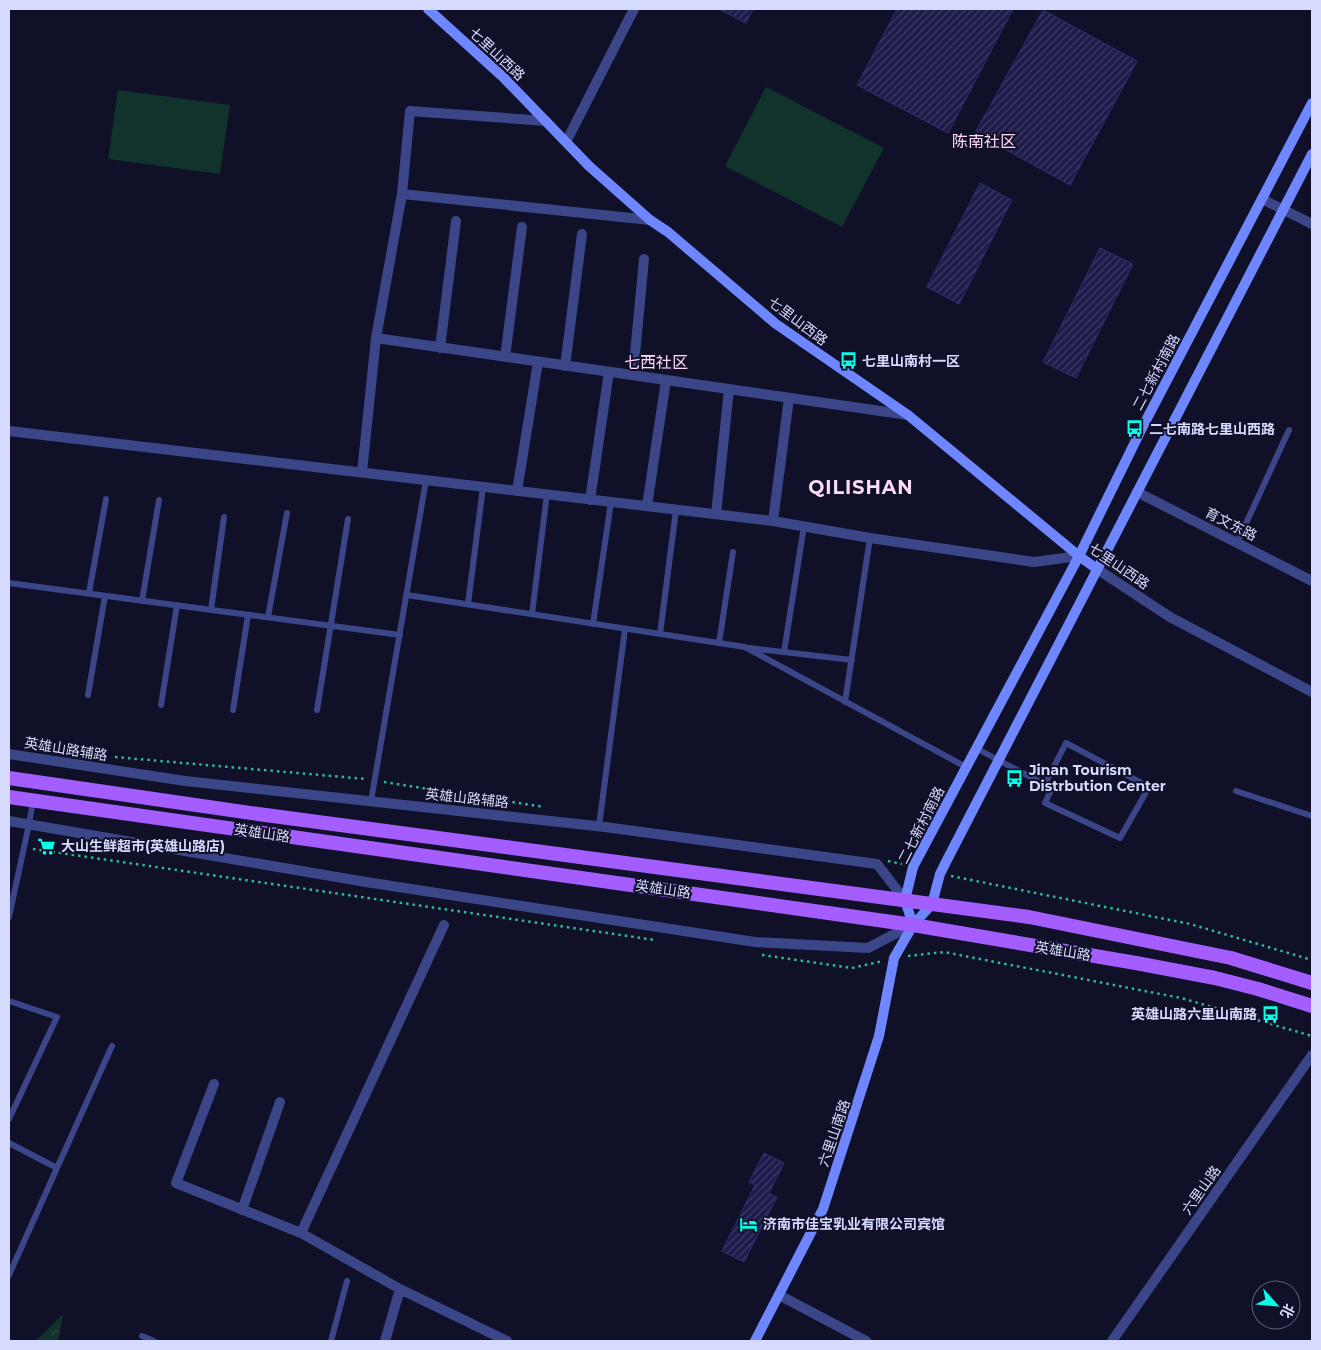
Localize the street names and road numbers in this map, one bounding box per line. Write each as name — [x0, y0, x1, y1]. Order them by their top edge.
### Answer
street label: 七里山西路 — [465, 24, 529, 84]
street label: 七里山西路 — [765, 293, 831, 349]
street label: 二七新村南路 — [1128, 331, 1184, 413]
street label: 育文东路 — [1202, 503, 1260, 545]
street label: 七里山西路 — [1085, 539, 1153, 593]
street label: 英雄山路辅路 — [23, 734, 109, 764]
street label: 二七新村南路 — [894, 783, 948, 867]
street label: 英雄山路辅路 — [424, 785, 510, 811]
street label: 英雄山路 — [233, 820, 291, 846]
street label: 英雄山路 — [634, 876, 692, 902]
street label: 英雄山路 — [1034, 938, 1092, 964]
street label: 六里山南路 — [814, 1097, 854, 1169]
street label: 六里山路 — [1178, 1162, 1224, 1218]

